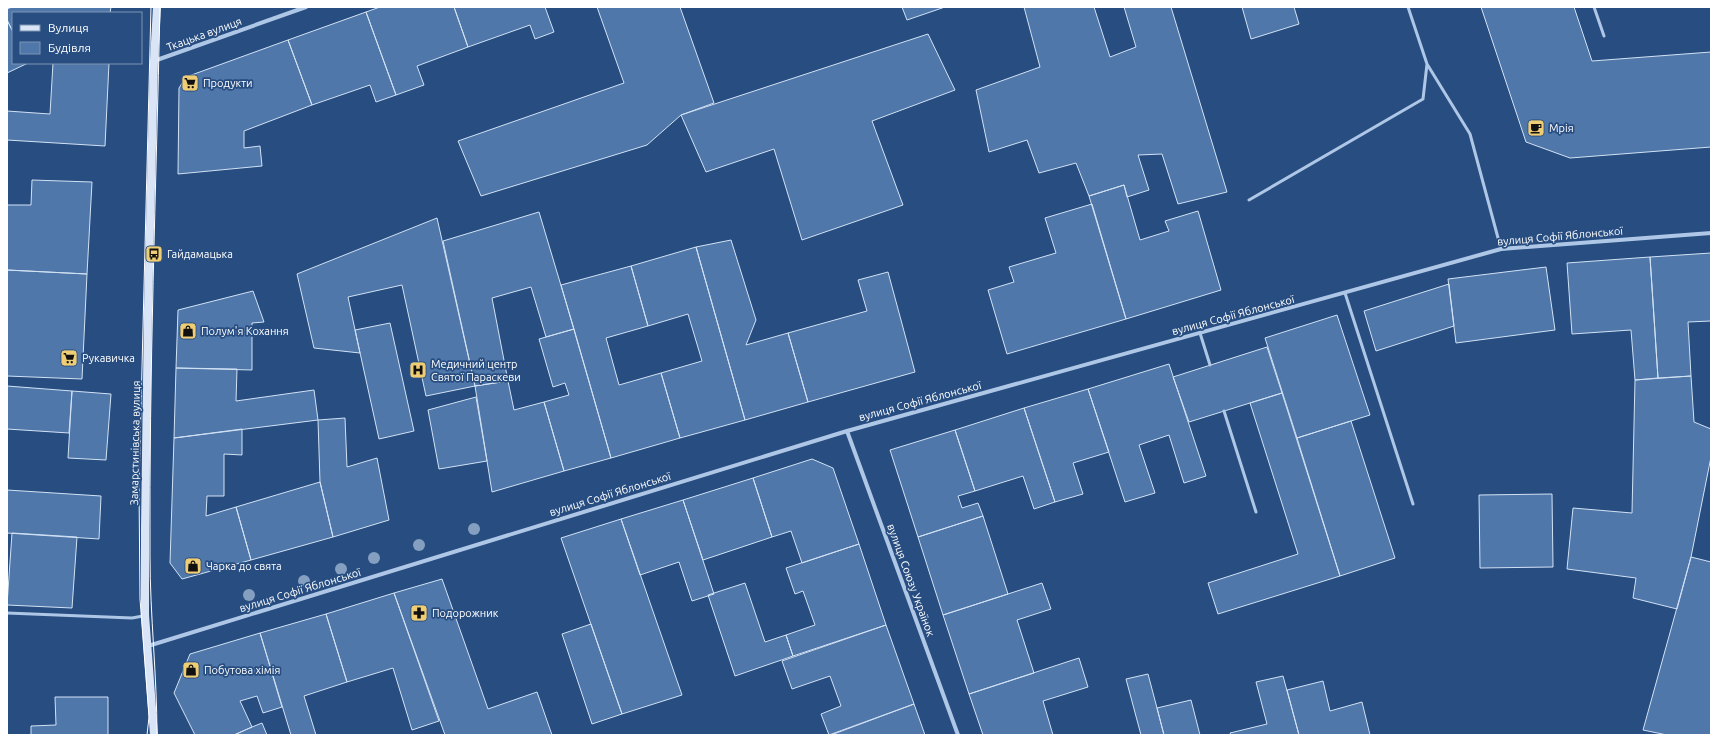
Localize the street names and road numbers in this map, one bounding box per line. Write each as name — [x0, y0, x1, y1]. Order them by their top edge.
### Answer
street label: Ткацька вулиця — [165, 15, 243, 53]
street label: вулиця Софії Яблонської — [1497, 224, 1624, 247]
street label: вулиця Софії Яблонської — [1170, 293, 1296, 337]
street label: вулиця Софії Яблонської — [857, 379, 983, 423]
street label: Замарстинівська вулиця — [128, 380, 142, 506]
street label: вулиця Софії Яблонської — [548, 470, 672, 518]
street label: вулиця Союзу Українок — [885, 522, 937, 638]
street label: вулиця Софії Яблонської — [238, 566, 362, 614]

